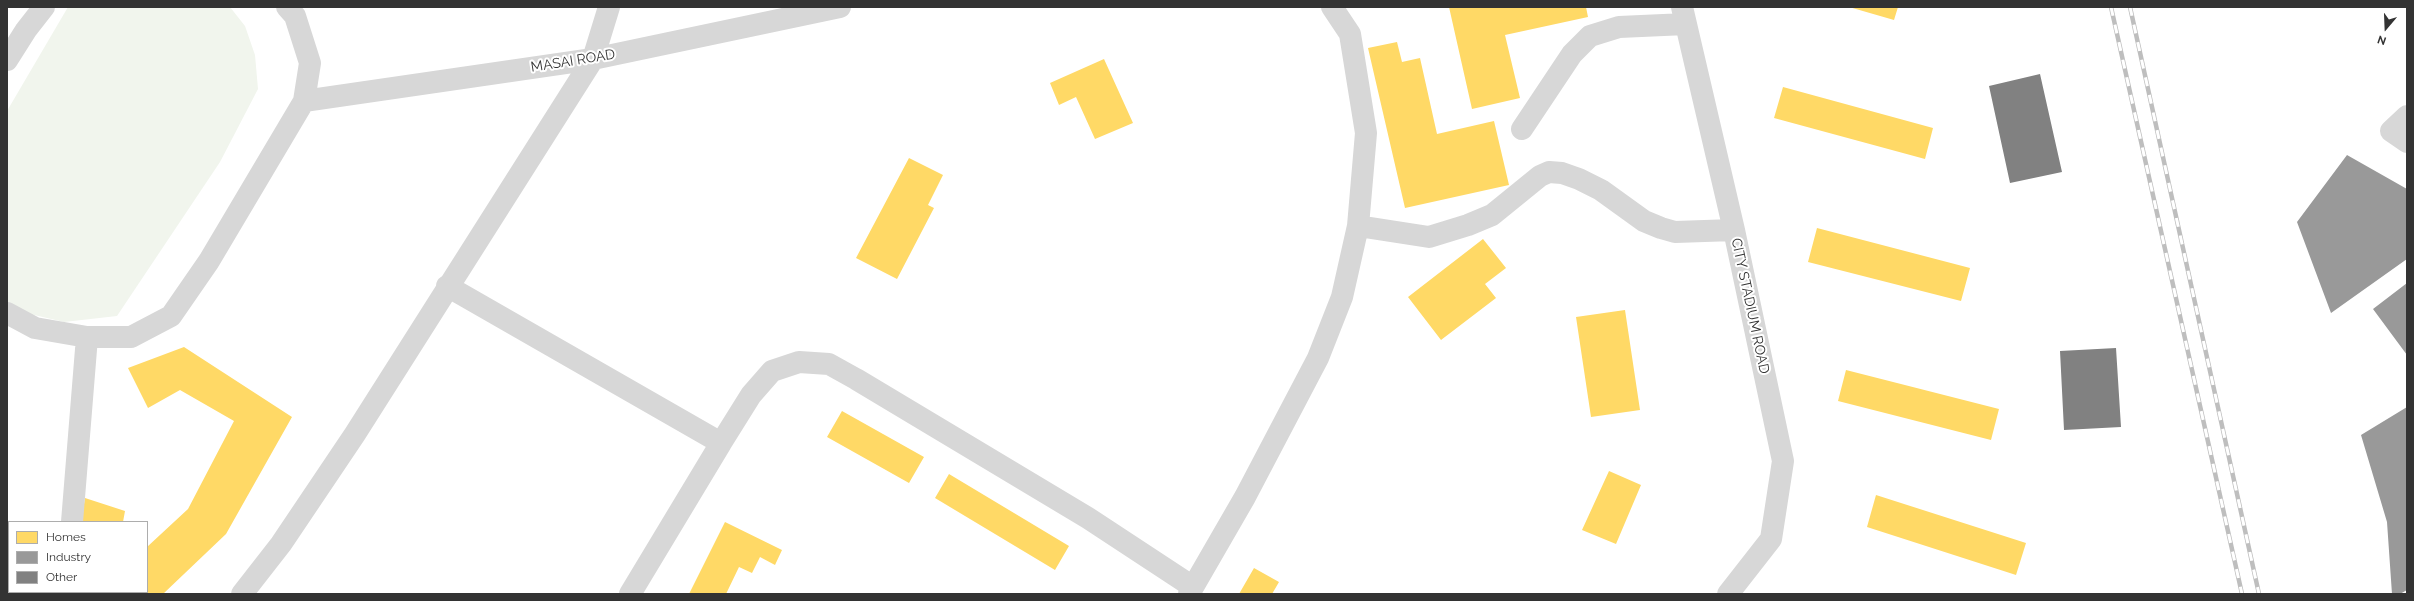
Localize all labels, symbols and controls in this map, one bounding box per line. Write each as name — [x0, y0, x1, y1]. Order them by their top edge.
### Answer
north arrow — [2366, 8, 2406, 48]
text: N — [2376, 32, 2388, 47]
street label: MASAI ROAD — [530, 46, 616, 76]
street label: CITY STADIUM ROAD — [1727, 237, 1773, 375]
legend — [8, 521, 148, 593]
text: Homes — [46, 530, 86, 544]
text: Industry — [46, 550, 91, 564]
text: Other — [46, 570, 77, 584]

